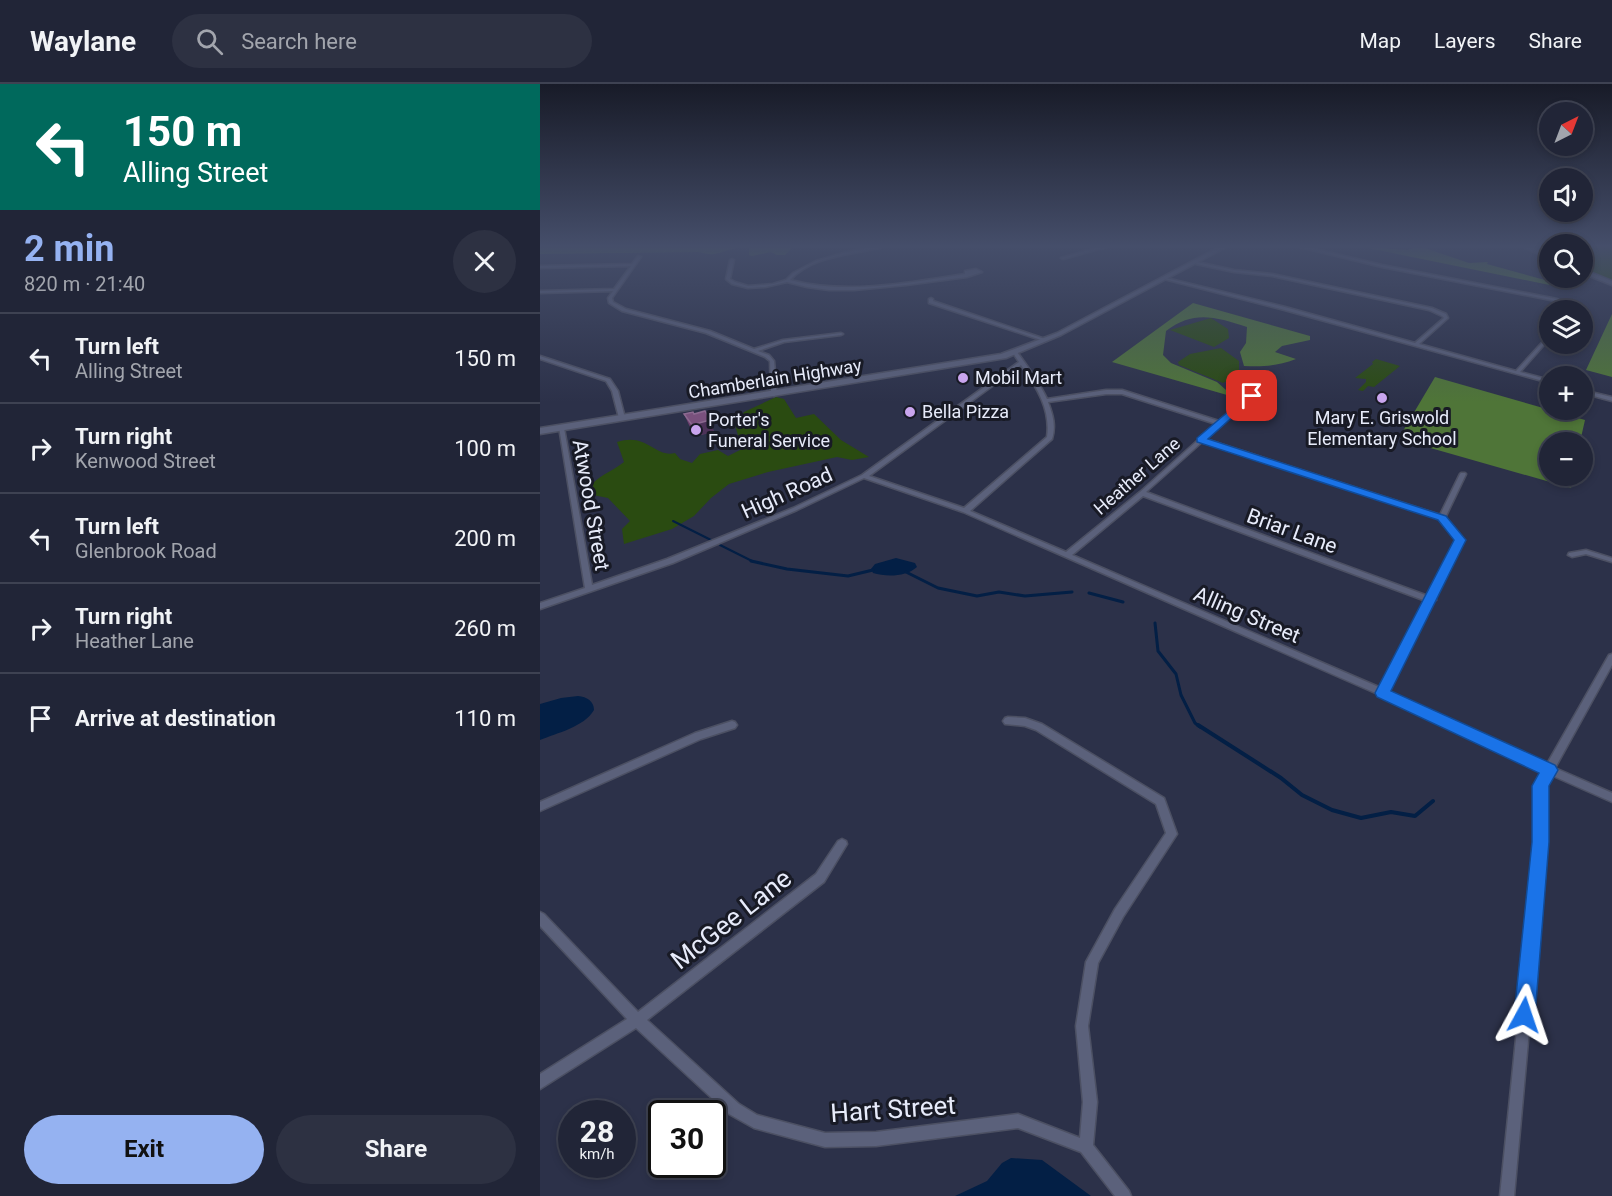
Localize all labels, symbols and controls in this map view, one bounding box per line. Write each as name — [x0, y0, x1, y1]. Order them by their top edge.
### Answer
search box — [172, 14, 592, 68]
text: Waylane — [30, 25, 136, 58]
icon: search — [193, 25, 226, 58]
text: Search here — [241, 29, 357, 54]
text: Map — [1359, 29, 1401, 53]
text: Layers — [1434, 29, 1495, 53]
text: Share — [1528, 29, 1582, 53]
north arrow — [1539, 102, 1593, 156]
map controls — [1539, 102, 1593, 486]
text: 150 m — [123, 107, 242, 156]
icon: left — [24, 108, 102, 186]
text: Alling Street — [123, 157, 268, 189]
button: sound — [1539, 168, 1593, 222]
text: 2 min — [24, 228, 115, 270]
button: close — [453, 230, 516, 293]
button: search — [1539, 234, 1593, 288]
text: 820 m · 21:40 — [24, 272, 145, 296]
button: layers — [1539, 300, 1593, 354]
text: Turn left — [75, 334, 159, 359]
icon: left — [24, 342, 57, 375]
text: 150 m — [454, 346, 516, 371]
street label: Chamberlain Highway — [687, 354, 863, 403]
text: Alling Street — [75, 359, 183, 383]
button: + — [1539, 366, 1593, 420]
place label: Mobil Mart — [975, 367, 1062, 388]
pin — [1226, 370, 1277, 421]
marker: Mobil Mart — [956, 371, 970, 385]
icon: arrive — [1235, 379, 1268, 412]
marker: Mary E. Griswold Elementary School — [1375, 391, 1389, 405]
place label: Bella Pizza — [922, 401, 1009, 422]
marker: Bella Pizza — [903, 405, 917, 419]
place label: Mary E. Griswold Elementary School — [1307, 407, 1457, 449]
place label: Porter's Funeral Service — [708, 409, 830, 451]
marker: Porter's Funeral Service — [689, 423, 703, 437]
text: Turn right — [75, 424, 172, 449]
icon: right — [24, 432, 57, 465]
button: − — [1539, 432, 1593, 486]
street label: Heather Lane — [1089, 433, 1184, 519]
text: 100 m — [454, 436, 516, 461]
street label: Atwood Street — [568, 438, 614, 572]
text: Kenwood Street — [75, 449, 216, 473]
street label: High Road — [738, 462, 836, 524]
street label: Briar Lane — [1243, 504, 1341, 558]
text: Turn left — [75, 514, 159, 539]
icon: left — [24, 522, 57, 555]
text: 200 m — [454, 526, 516, 551]
text: Glenbrook Road — [75, 539, 217, 563]
street label: Alling Street — [1190, 582, 1304, 648]
text: Turn right — [75, 604, 172, 629]
icon: right — [24, 612, 57, 645]
text: 260 m — [454, 616, 516, 641]
text: Heather Lane — [75, 629, 194, 653]
icon: arrive — [24, 702, 57, 735]
text: Arrive at destination — [75, 706, 276, 731]
text: 110 m — [454, 706, 516, 731]
street label: McGee Lane — [665, 863, 797, 975]
position arrow — [1492, 983, 1556, 1047]
street label: Hart Street — [829, 1090, 957, 1128]
speed limit sign: 30 — [648, 1100, 726, 1178]
text: 28 — [580, 1114, 614, 1149]
button: Exit — [24, 1115, 264, 1184]
button: Share — [276, 1115, 516, 1184]
text: km/h — [579, 1145, 615, 1163]

